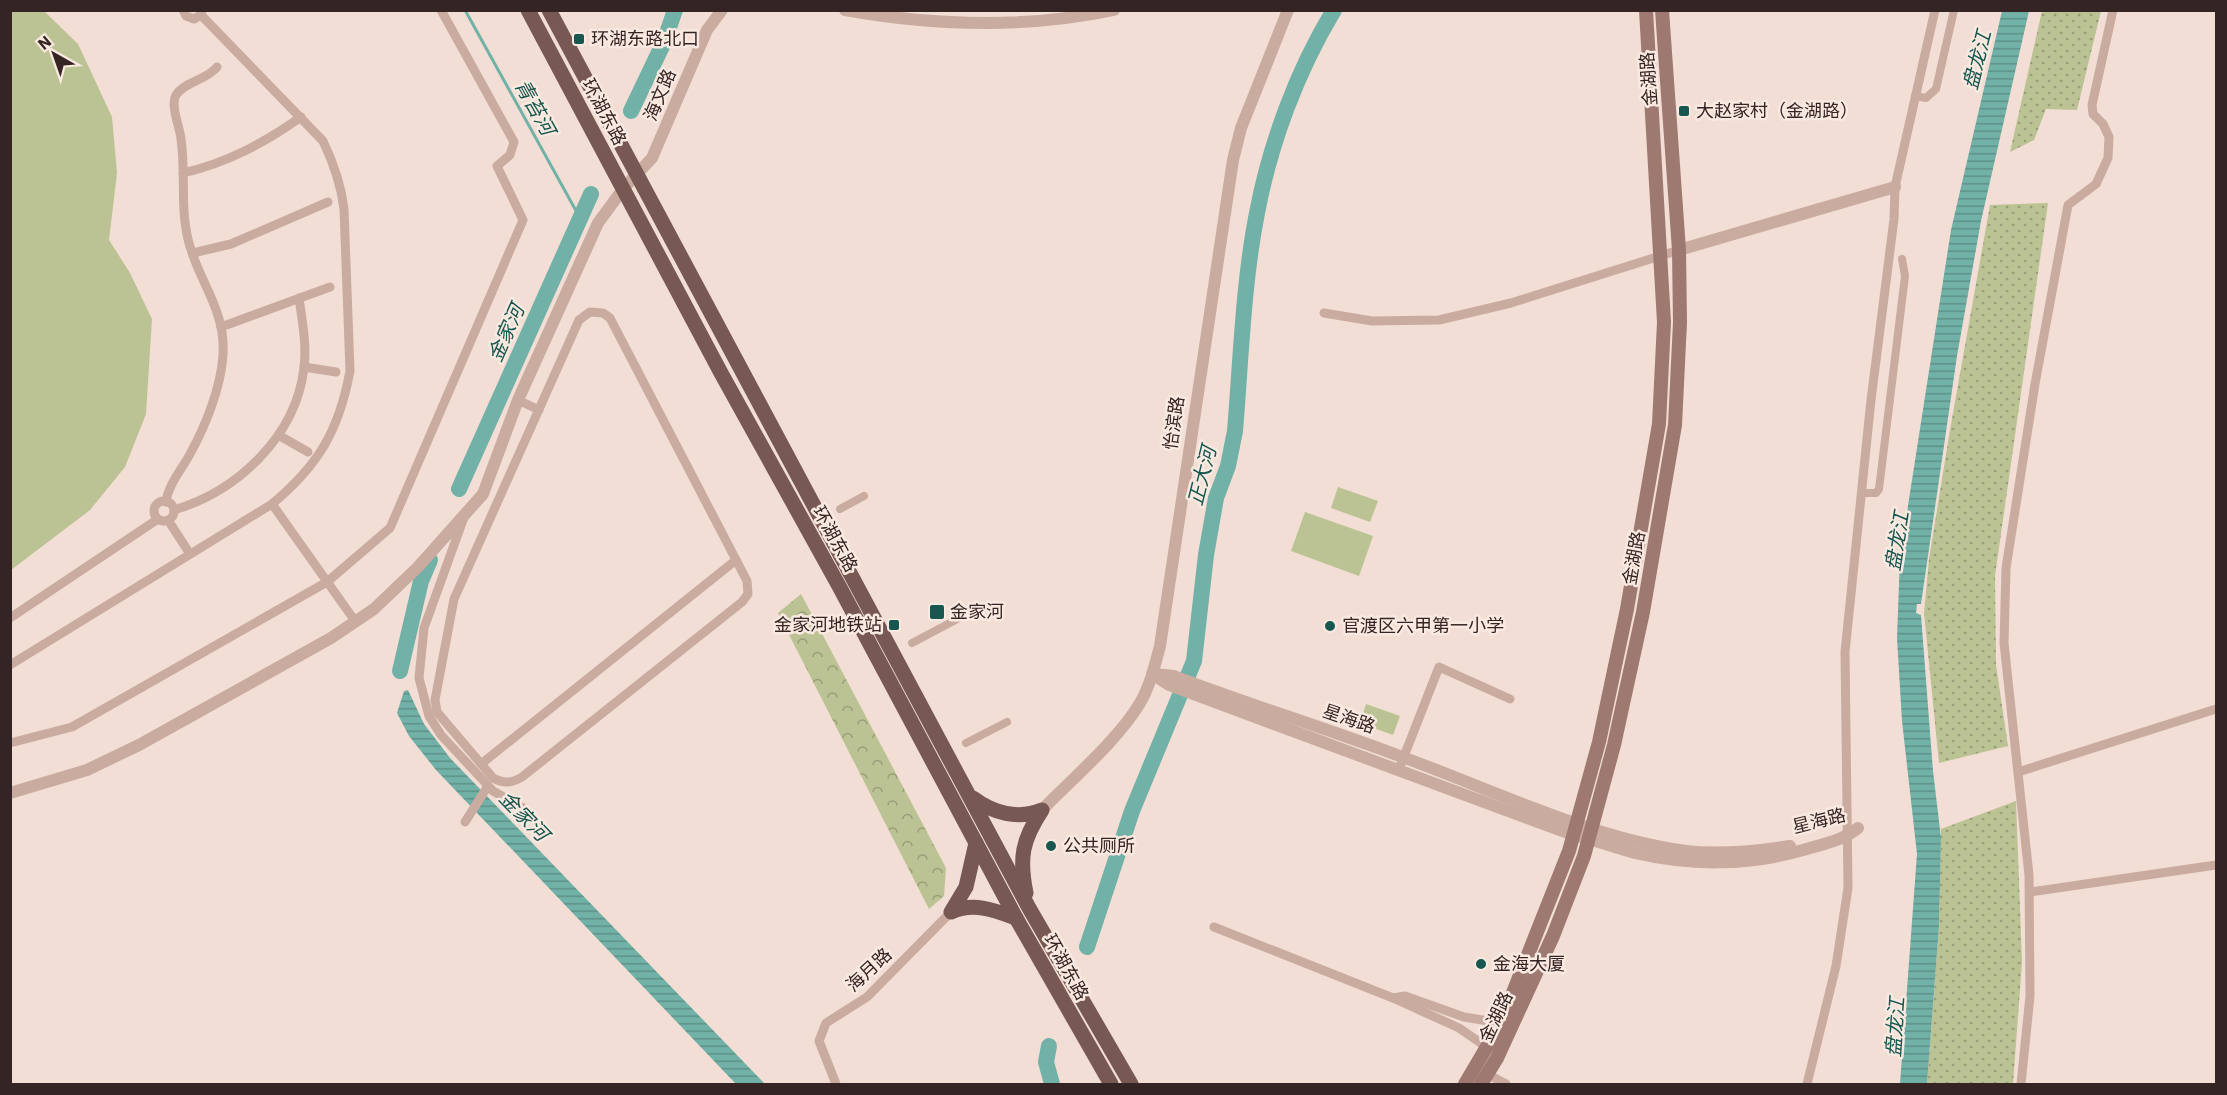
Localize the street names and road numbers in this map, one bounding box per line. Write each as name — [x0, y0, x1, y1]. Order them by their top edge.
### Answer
street label: 金湖路 — [1635, 51, 1662, 107]
street label: 海文路 — [638, 65, 681, 124]
street label: 环湖东路 — [577, 75, 631, 149]
street label: 怡滨路 — [1158, 395, 1189, 451]
street label: 环湖东路 — [808, 502, 863, 576]
street label: 金湖路 — [1617, 529, 1650, 586]
street label: 星海路 — [1320, 699, 1378, 738]
street label: 星海路 — [1790, 803, 1848, 838]
street label: 环湖东路 — [1039, 930, 1094, 1004]
street label: 海月路 — [841, 943, 896, 996]
street label: 金湖路 — [1474, 987, 1517, 1046]

